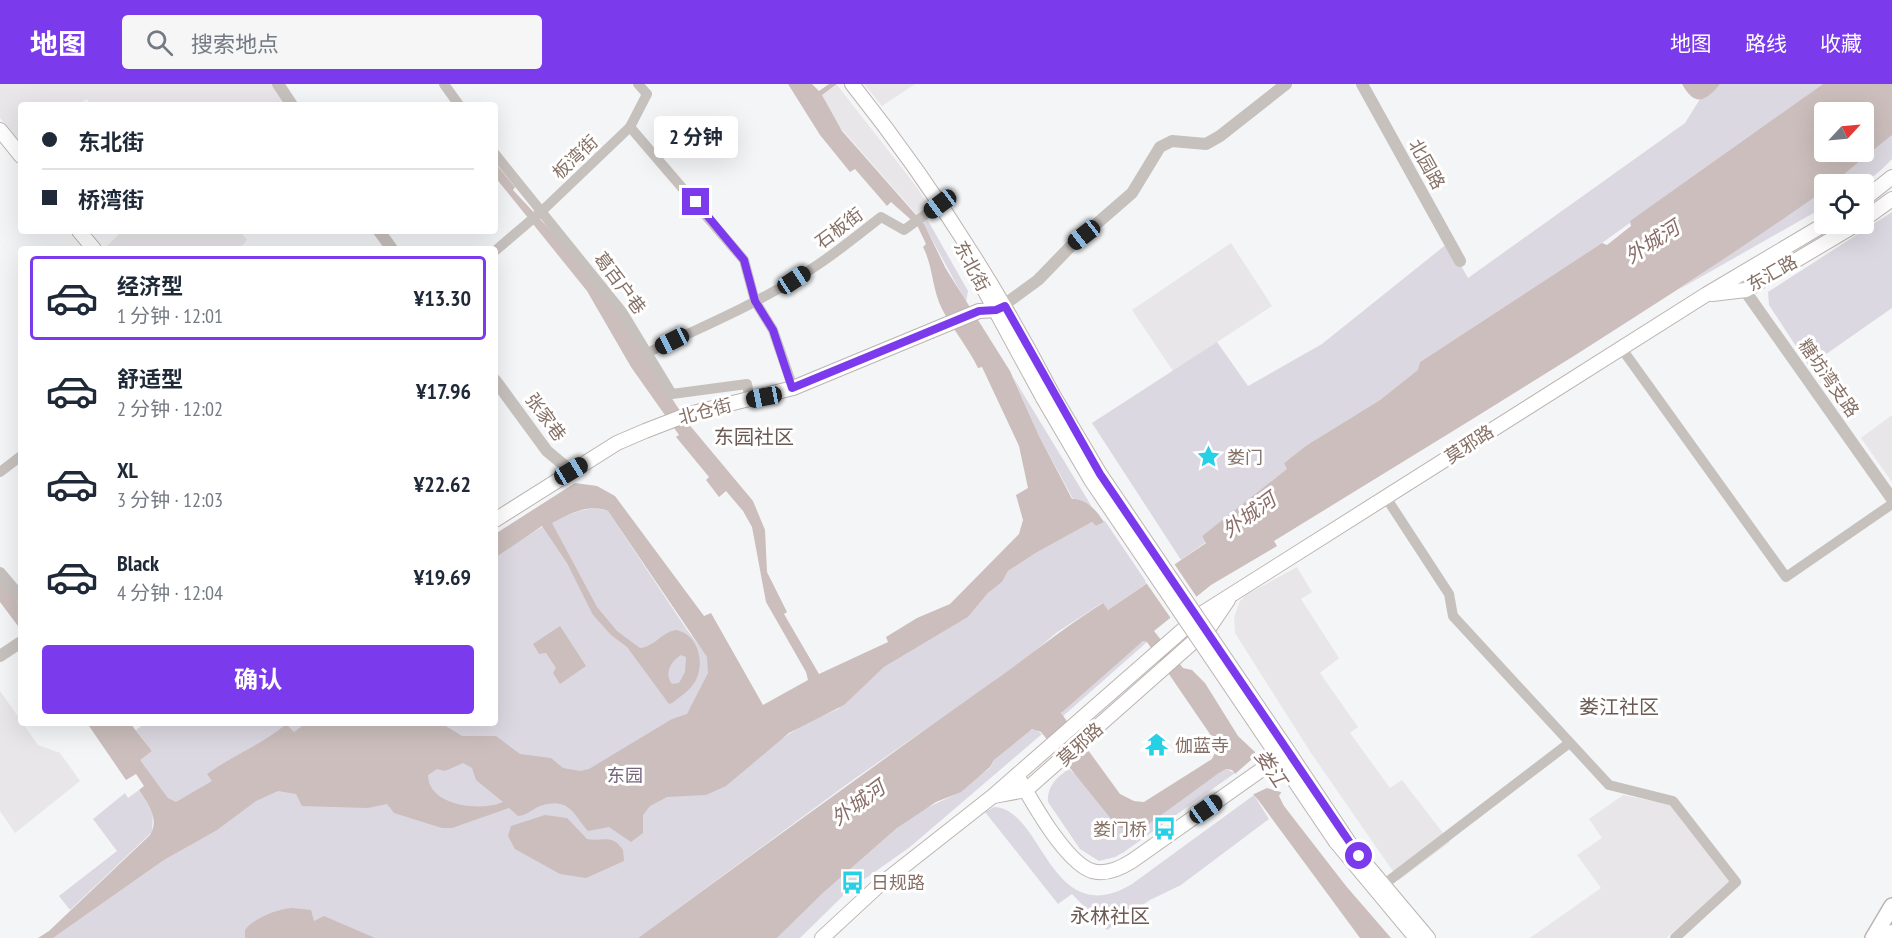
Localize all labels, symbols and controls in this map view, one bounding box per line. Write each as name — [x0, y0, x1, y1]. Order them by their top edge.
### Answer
search box — [122, 15, 542, 69]
text: 地图 — [30, 25, 86, 62]
icon: search — [143, 26, 176, 59]
text: 搜索地点 — [191, 30, 279, 58]
text: 地图 — [1670, 30, 1712, 57]
text: 路线 — [1745, 30, 1787, 57]
text: 收藏 — [1820, 30, 1862, 57]
north arrow — [1814, 102, 1874, 162]
map controls — [1814, 102, 1874, 234]
callout: 2 分钟 — [654, 115, 738, 157]
text: 2 分钟 — [669, 124, 723, 150]
text: 东北街 — [78, 128, 144, 156]
street label: 板湾街 — [547, 130, 603, 184]
street label: 北园路 — [1404, 135, 1450, 193]
button: locate — [1814, 174, 1874, 234]
text: 桥湾街 — [78, 186, 144, 214]
car — [920, 186, 960, 222]
route end — [682, 188, 709, 215]
street label: 石板街 — [811, 203, 867, 253]
water label: 外城河 — [1620, 213, 1688, 269]
car — [1064, 217, 1104, 253]
street label: 东北街 — [949, 237, 995, 295]
street label: 葛百户巷 — [589, 247, 651, 319]
street label: 东汇路 — [1743, 250, 1801, 296]
car — [774, 263, 814, 297]
icon: car — [45, 271, 99, 325]
text: 经济型 — [117, 272, 183, 300]
text: ¥13.30 — [414, 284, 471, 312]
text: 1 分钟 · 12:01 — [117, 303, 223, 329]
car — [652, 325, 692, 357]
street label: 糖坊湾支路 — [1794, 335, 1864, 421]
icon: car — [45, 364, 99, 418]
text: 舒适型 — [117, 365, 183, 393]
text: ¥17.96 — [416, 377, 471, 405]
car — [745, 385, 783, 409]
street label: 张家巷 — [521, 388, 571, 446]
street label: 北仓街 — [676, 393, 734, 429]
text: 2 分钟 · 12:02 — [117, 396, 223, 422]
street label: 莫邪路 — [1440, 420, 1498, 468]
district label: 东园社区 — [714, 424, 794, 450]
place icon: 娄门 — [1196, 444, 1222, 470]
place label: 娄门 — [1227, 446, 1263, 469]
car — [551, 454, 591, 488]
text: XL — [117, 456, 138, 484]
icon: car — [45, 457, 99, 511]
text: ¥22.62 — [414, 470, 471, 498]
water label: 外城河 — [1217, 484, 1284, 543]
text: 3 分钟 · 12:03 — [117, 487, 223, 513]
text: Black — [117, 549, 159, 577]
icon: car — [45, 550, 99, 604]
text: ¥19.69 — [414, 563, 471, 591]
text: 4 分钟 · 12:04 — [117, 580, 223, 606]
button: 确认 — [42, 645, 474, 714]
district label: 娄江社区 — [1579, 694, 1659, 720]
street label: 莫邪路 — [1052, 717, 1108, 771]
temple icon: 伽蓝寺 — [1144, 732, 1170, 758]
place label: 伽蓝寺 — [1175, 734, 1229, 757]
water label: 娄江 — [1249, 744, 1294, 794]
park label: 东园 — [607, 764, 643, 787]
water label: 外城河 — [826, 772, 893, 831]
car — [1186, 791, 1226, 827]
bus stop icon: 娄门桥 — [1152, 816, 1178, 842]
place label: 娄门桥 — [1093, 818, 1147, 841]
route start — [1345, 842, 1372, 869]
bus stop icon: 日规路 — [840, 869, 866, 895]
place label: 日规路 — [871, 871, 925, 894]
district label: 永林社区 — [1070, 903, 1150, 929]

